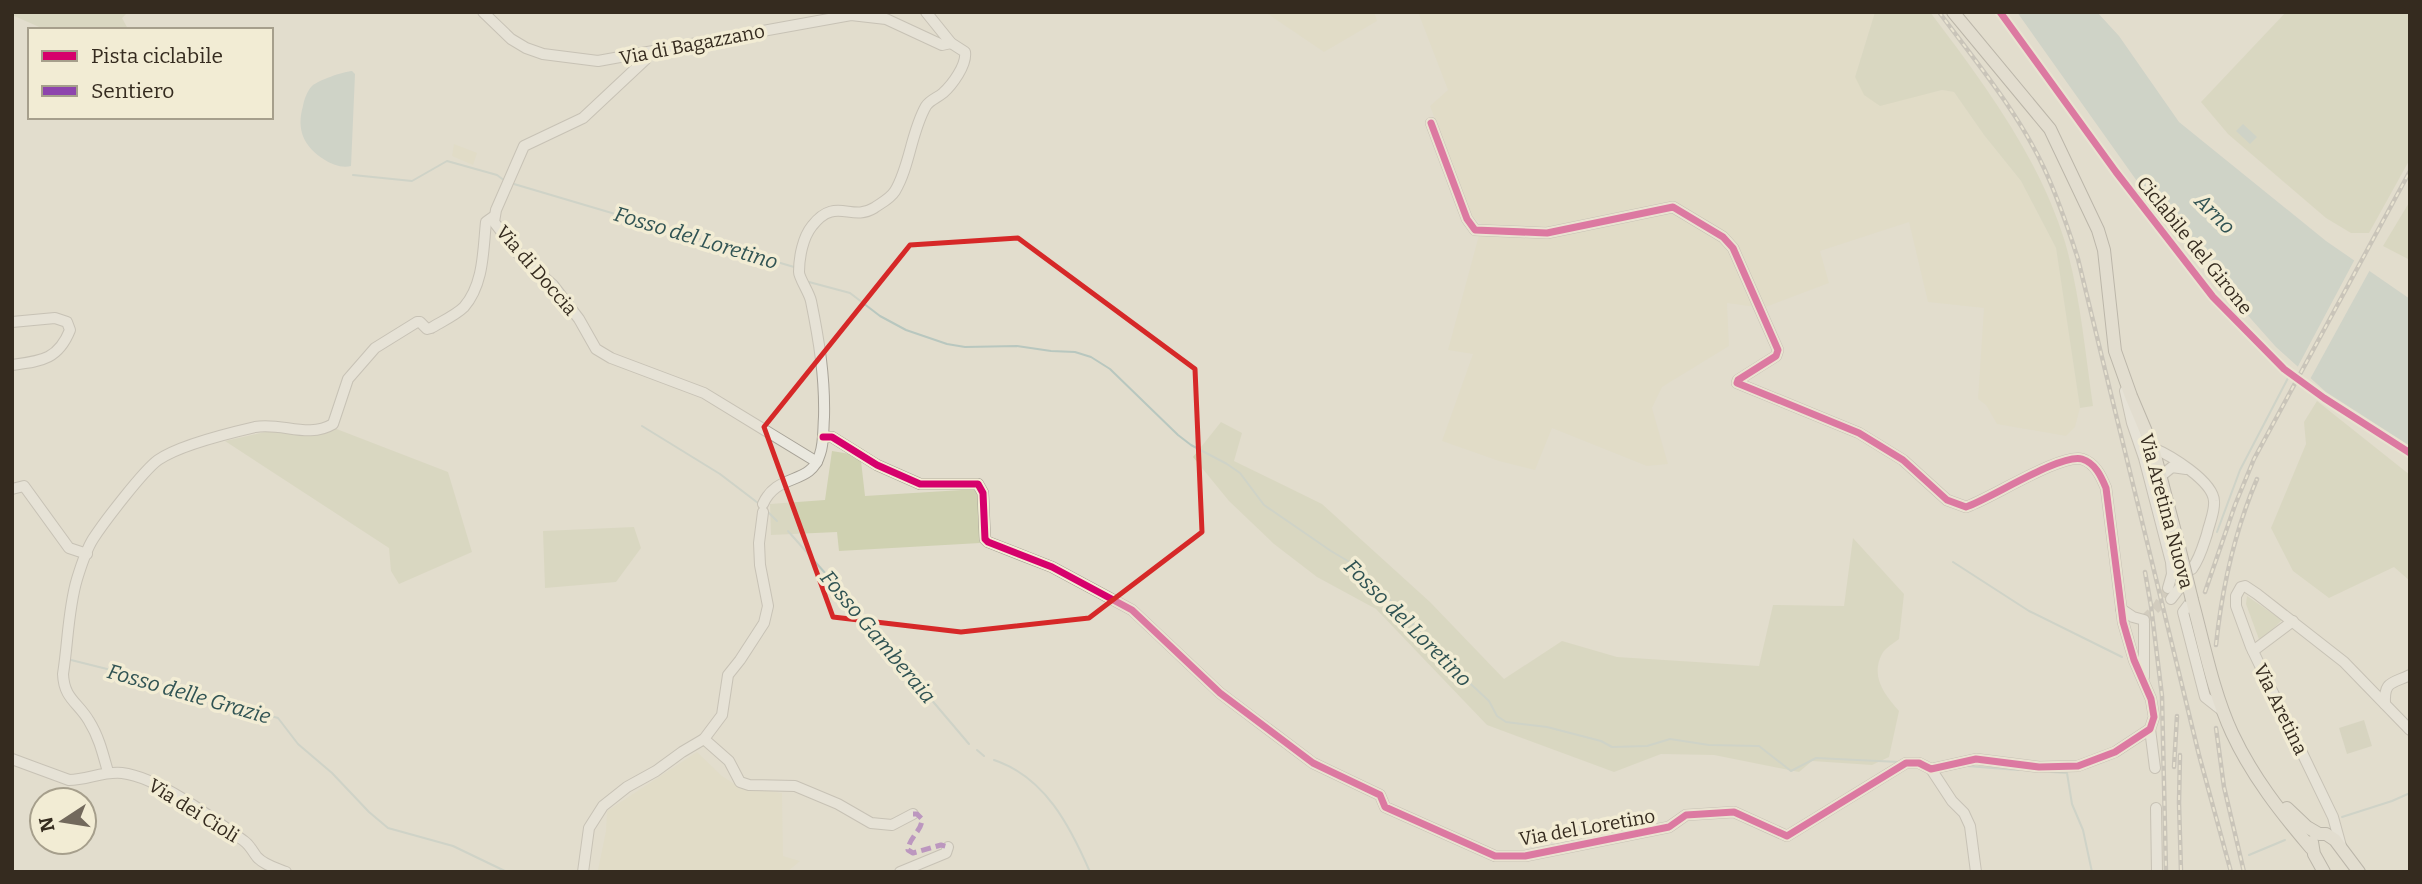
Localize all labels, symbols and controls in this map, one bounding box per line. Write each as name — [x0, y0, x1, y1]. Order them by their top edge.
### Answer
street label: Via di Bagazzano — [618, 19, 767, 70]
legend — [28, 28, 273, 119]
text: Pista ciclabile — [91, 43, 223, 69]
text: Sentiero — [91, 78, 174, 104]
street label: Ciclabile del Girone — [2132, 172, 2257, 319]
water label: Arno — [2189, 188, 2241, 240]
water label: Fosso del Loretino — [611, 201, 781, 275]
street label: Via di Doccia — [491, 221, 582, 321]
street label: Via Aretina Nuova — [2135, 431, 2198, 592]
water label: Fosso del Loretino — [1339, 554, 1477, 692]
water label: Fosso Gamberaia — [815, 565, 941, 709]
water label: Fosso delle Grazie — [104, 658, 274, 730]
street label: Via Aretina — [2249, 660, 2313, 759]
street label: Via dei Cioli — [144, 774, 244, 848]
north arrow — [28, 786, 98, 856]
street label: Via del Loretino — [1517, 804, 1657, 851]
text: N — [34, 815, 60, 834]

